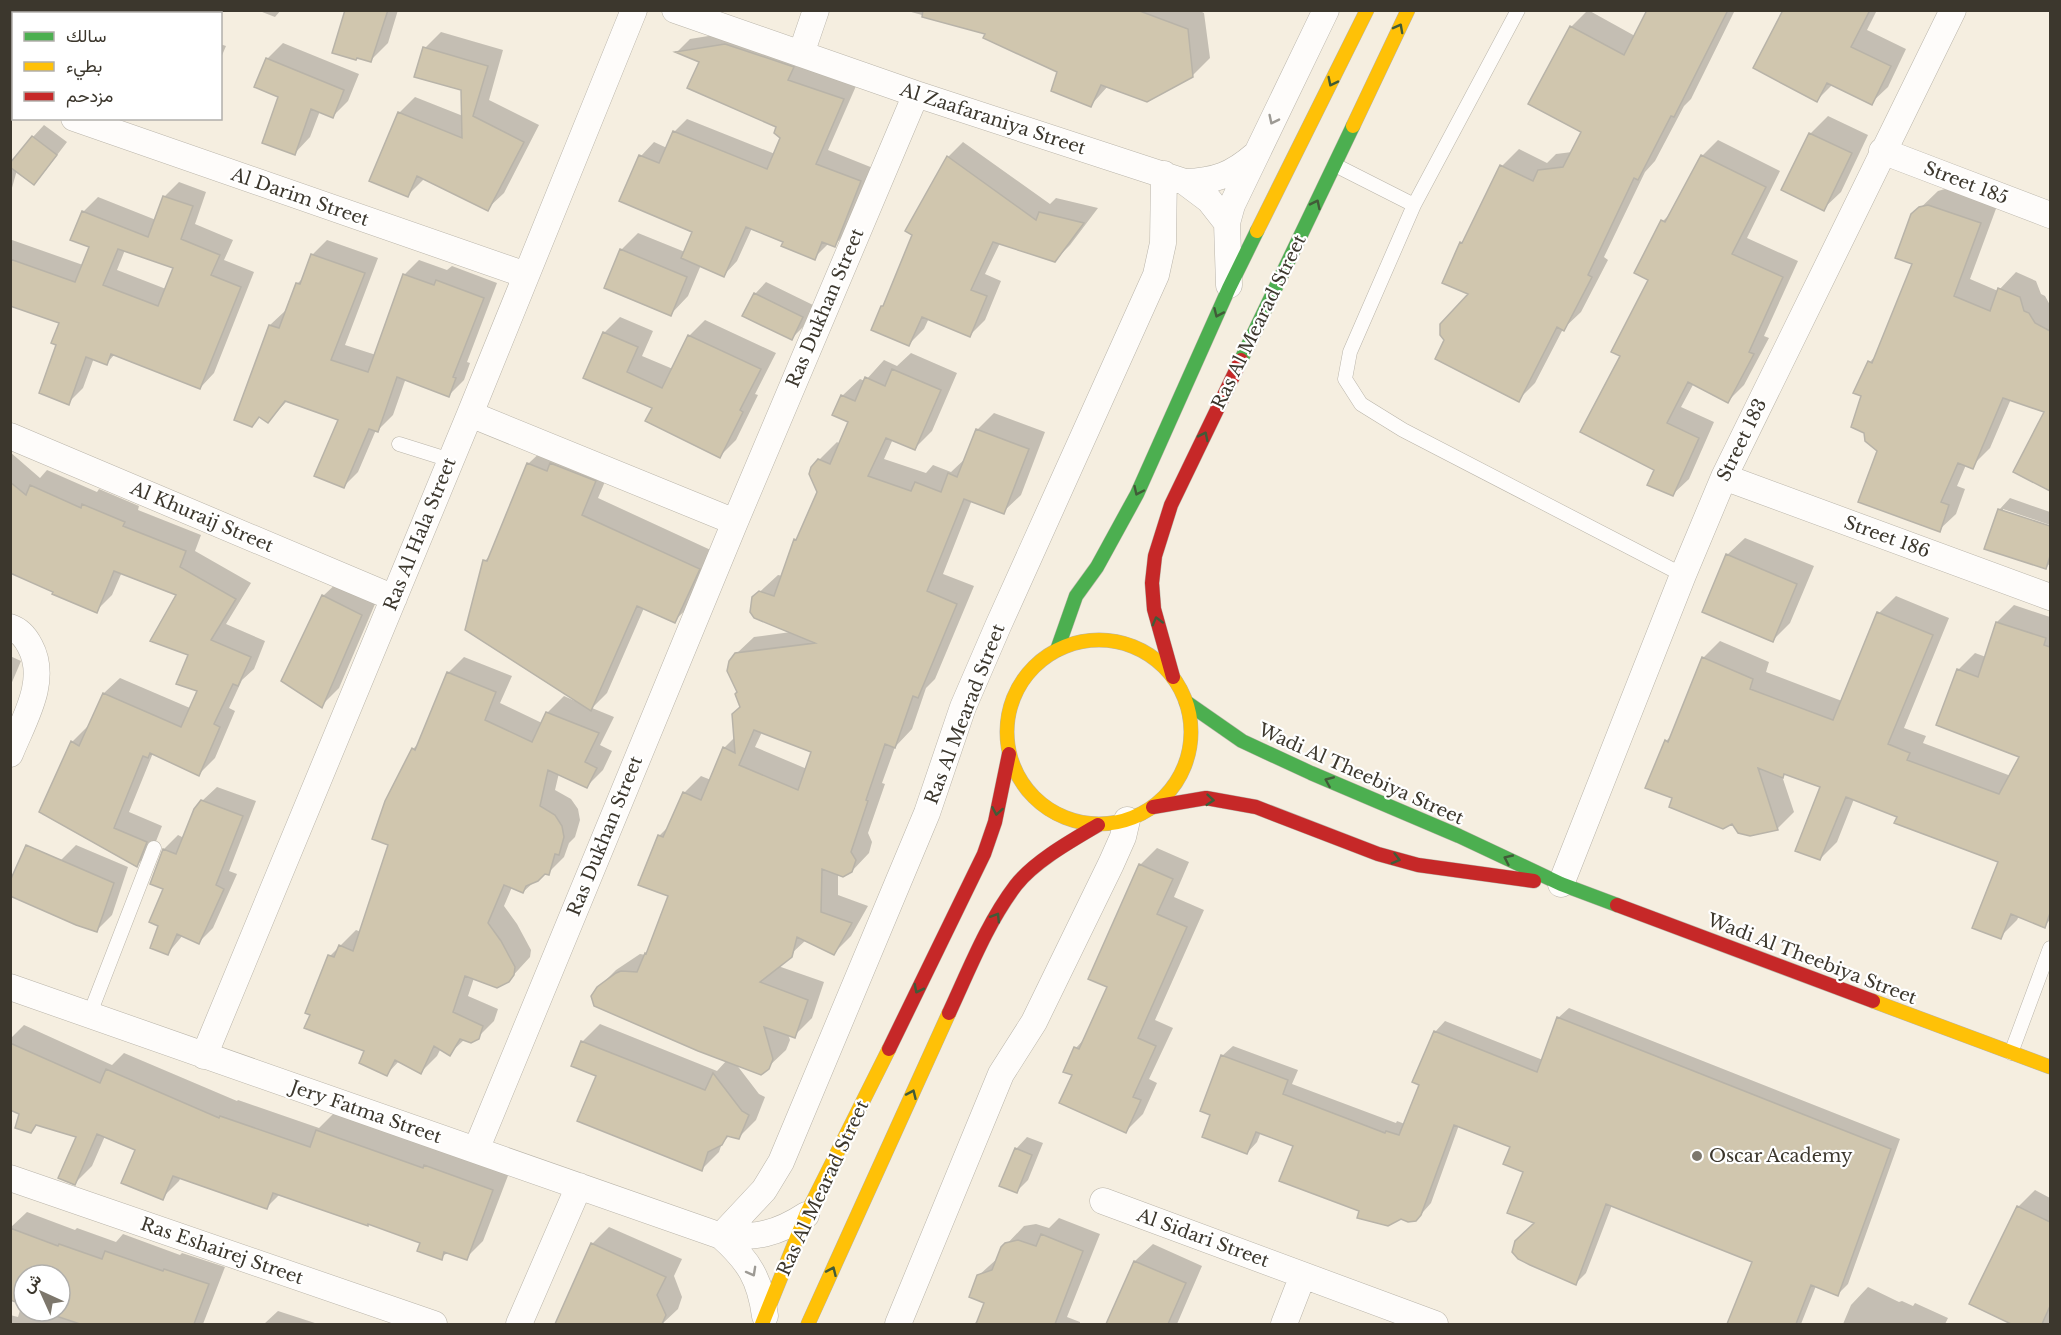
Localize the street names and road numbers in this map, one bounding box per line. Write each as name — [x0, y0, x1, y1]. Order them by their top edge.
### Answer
street label: Al Zaafaraniya Street — [897, 78, 1089, 159]
street label: Street 185 — [1921, 157, 2011, 209]
street label: Al Darim Street — [227, 163, 372, 231]
street label: Ras Dukhan Street — [782, 225, 869, 391]
street label: Ras Al Mearad Street — [1207, 231, 1311, 413]
street label: Street 183 — [1713, 395, 1771, 485]
street label: Ras Al Hala Street — [379, 454, 461, 614]
street label: Al Khuraij Street — [126, 477, 277, 557]
street label: Street 186 — [1841, 511, 1933, 563]
street label: Ras Al Mearad Street — [920, 621, 1010, 807]
street label: Wadi Al Theebiya Street — [1254, 718, 1467, 829]
street label: Ras Dukhan Street — [563, 753, 647, 919]
street label: Wadi Al Theebiya Street — [1703, 909, 1920, 1009]
street label: Jery Fatma Street — [286, 1075, 445, 1148]
street label: Ras Al Mearad Street — [773, 1097, 873, 1279]
street label: Al Sidari Street — [1133, 1204, 1272, 1272]
street label: Ras Eshairej Street — [138, 1213, 306, 1289]

